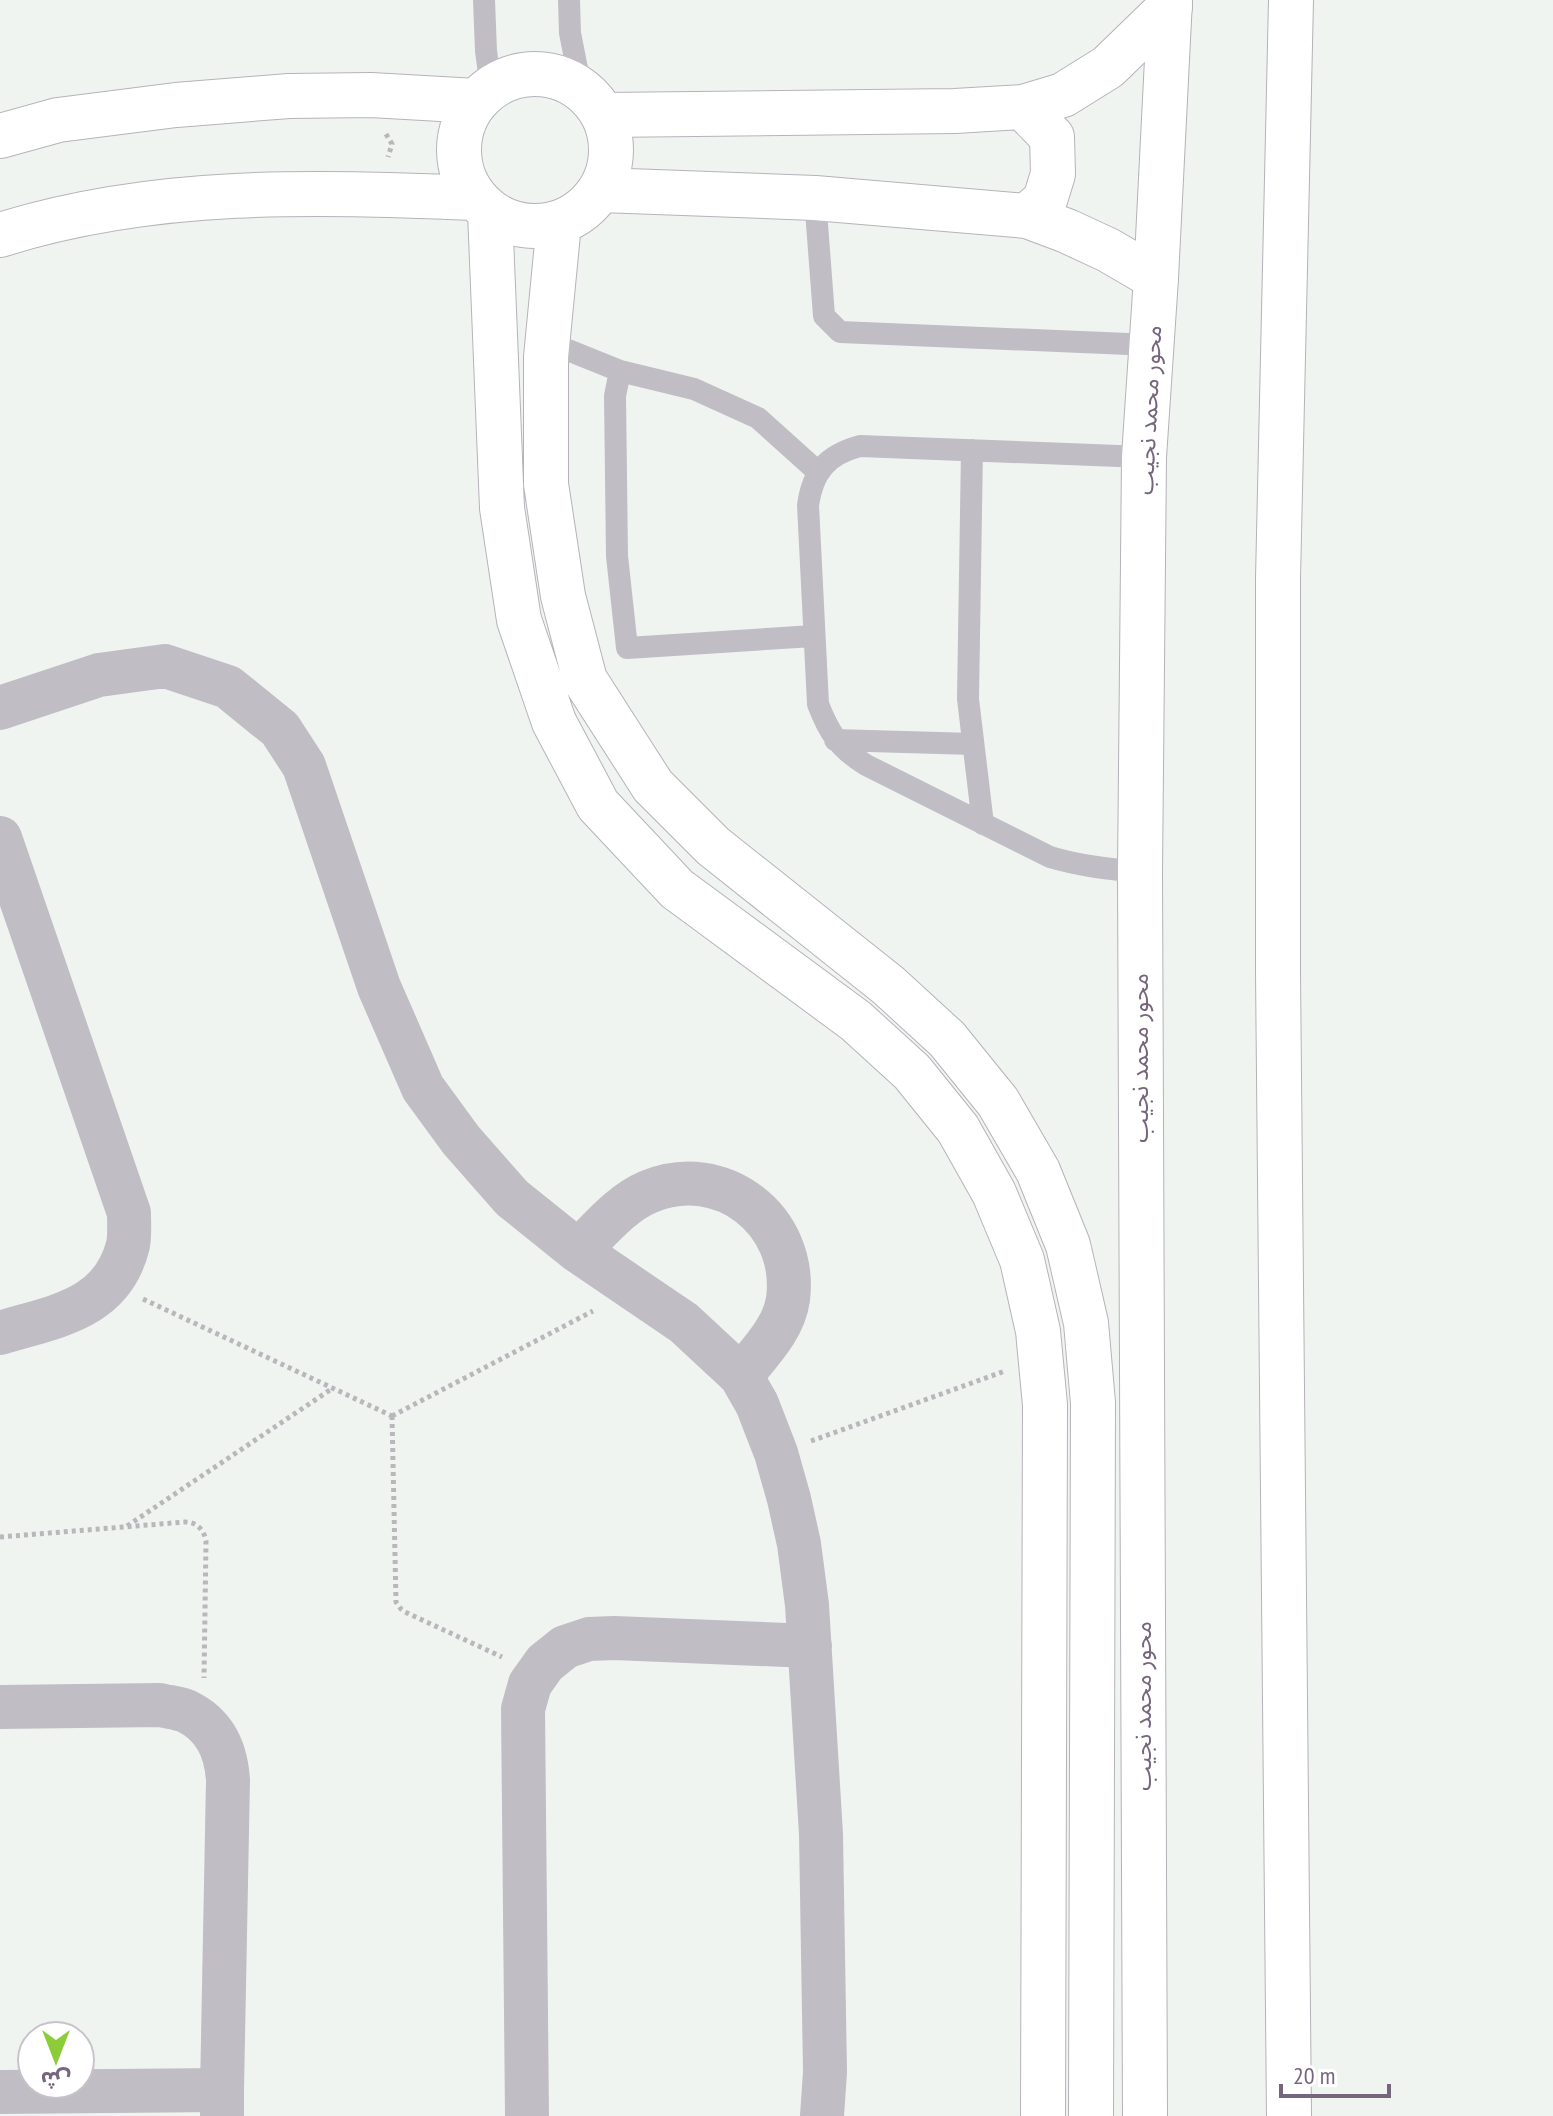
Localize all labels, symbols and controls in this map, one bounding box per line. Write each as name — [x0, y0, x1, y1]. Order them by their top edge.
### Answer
street label: محور محمد نجيب — [1129, 324, 1168, 495]
street label: محور محمد نجيب — [1124, 973, 1155, 1143]
street label: محور محمد نجيب — [1127, 1621, 1158, 1791]
north arrow — [16, 2020, 96, 2100]
scale bar — [1281, 2048, 1389, 2098]
text: 20 m — [1293, 2060, 1335, 2091]
text: ش — [41, 2066, 71, 2094]

